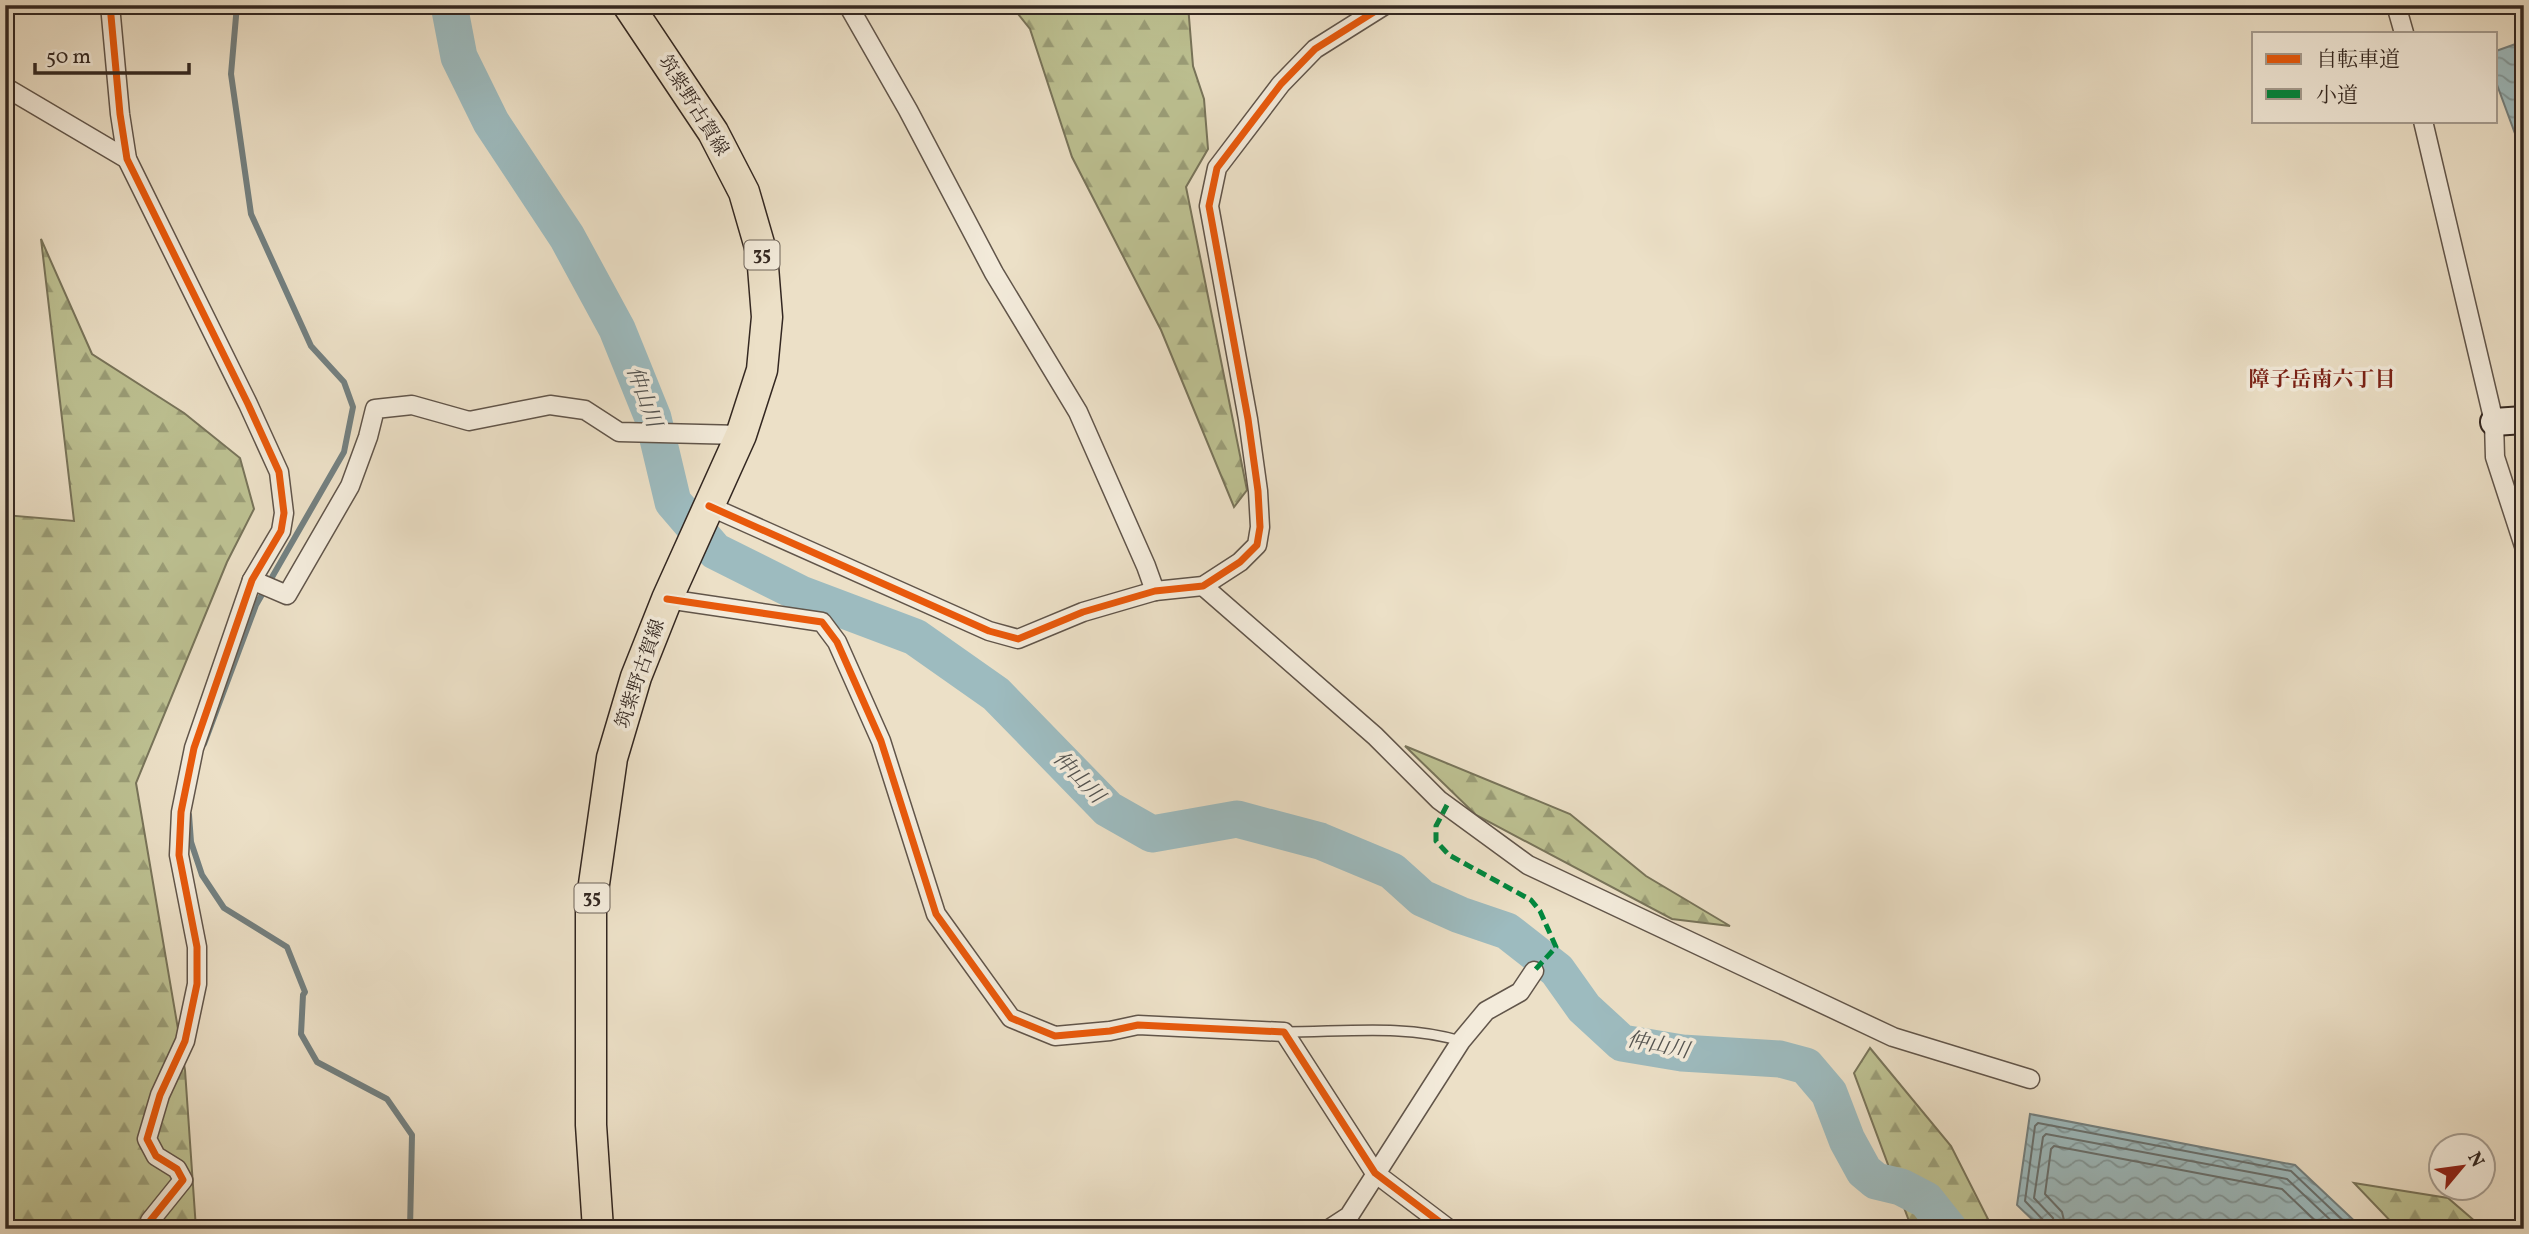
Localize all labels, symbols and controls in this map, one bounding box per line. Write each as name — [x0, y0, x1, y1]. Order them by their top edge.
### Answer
scale bar — [35, 32, 189, 76]
legend — [2252, 32, 2498, 122]
text: 50 m — [46, 43, 91, 72]
text: 自転車道 — [2316, 46, 2400, 75]
street label: 筑紫野古賀線 — [652, 51, 734, 161]
text: 小道 — [2316, 82, 2358, 111]
road number: 35 — [744, 241, 780, 270]
water label: 仲山川 — [619, 362, 668, 433]
district label: 障子岳南六丁目 — [2249, 366, 2396, 395]
street label: 筑紫野古賀線 — [610, 616, 672, 732]
water label: 仲山川 — [1046, 745, 1112, 812]
road number: 35 — [574, 884, 610, 912]
water label: 仲山川 — [1624, 1026, 1694, 1067]
north arrow — [2428, 1132, 2498, 1202]
text: N — [2460, 1147, 2490, 1172]

